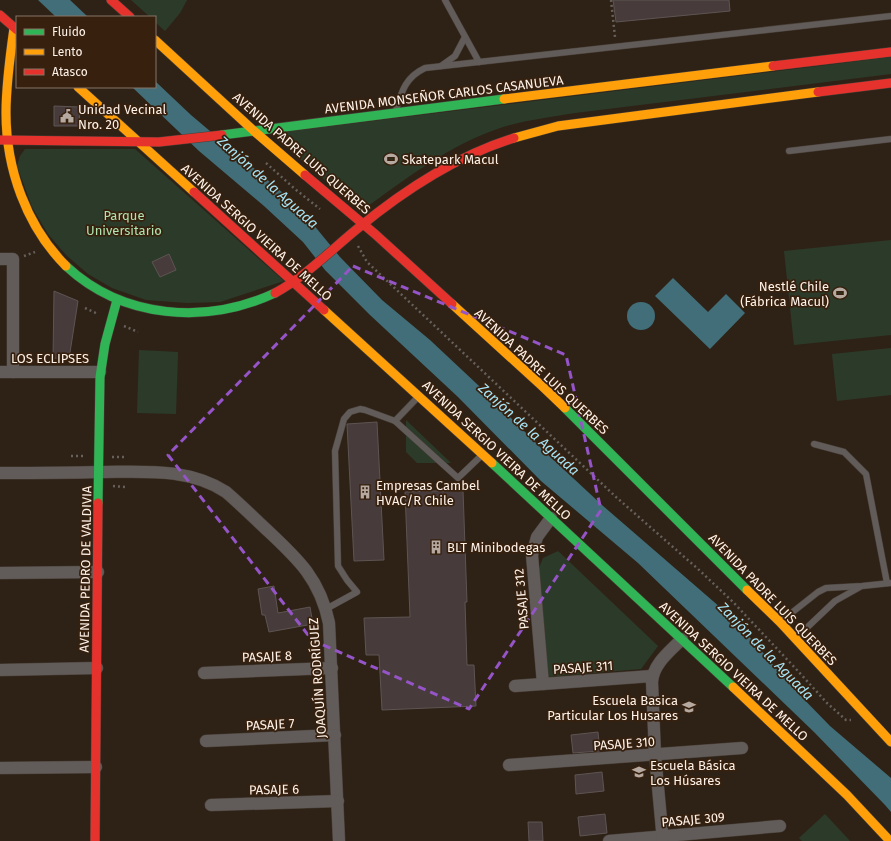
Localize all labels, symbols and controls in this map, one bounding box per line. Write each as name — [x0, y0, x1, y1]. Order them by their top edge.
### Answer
legend — [16, 16, 156, 88]
text: Fluido — [52, 25, 86, 39]
text: Lento — [52, 45, 82, 59]
text: Atasco — [52, 65, 88, 79]
street label: AVENIDA MONSEÑOR CARLOS CASANUEVA — [324, 72, 565, 117]
street label: AVENIDA PADRE LUIS QUERBES — [230, 89, 374, 217]
place label: Unidad Vecinal Nro. 20 — [78, 102, 166, 132]
public building icon: Unidad Vecinal Nro. 20 — [59, 108, 75, 124]
water label: Zanjón de la Aguada — [213, 132, 322, 232]
sports icon: Skatepark Macul — [383, 151, 399, 167]
place label: Skatepark Macul — [402, 152, 499, 167]
street label: AVENIDA SERGIO VIEIRA DE MELLO — [178, 161, 335, 304]
park label: Parque Universitario — [86, 208, 162, 238]
place label: Nestlé Chile (Fábrica Macul) — [740, 279, 829, 309]
sports icon: Nestlé Chile (Fábrica Macul) — [832, 285, 848, 301]
street label: AVENIDA PADRE LUIS QUERBES — [472, 305, 612, 437]
street label: LOS ECLIPSES — [11, 351, 89, 366]
street label: AVENIDA SERGIO VIEIRA DE MELLO — [419, 378, 574, 523]
water label: Zanjón de la Aguada — [474, 379, 583, 479]
place label: Empresas Cambel HVAC/R Chile — [376, 478, 480, 508]
building icon: Empresas Cambel HVAC/R Chile — [357, 484, 373, 500]
street label: AVENIDA PEDRO DE VALDIVIA — [77, 485, 94, 653]
street label: AVENIDA PADRE LUIS QUERBES — [706, 530, 840, 668]
building icon: BLT Minibodegas — [428, 539, 444, 555]
place label: BLT Minibodegas — [447, 540, 545, 555]
street label: PASAJE 312 — [511, 568, 532, 630]
water label: Zanjón de la Aguada — [714, 598, 817, 704]
street label: AVENIDA SERGIO VIEIRA DE MELLO — [656, 599, 811, 744]
street label: JOAQUÍN RODRÍGUEZ — [306, 617, 329, 739]
street label: PASAJE 8 — [242, 648, 292, 665]
street label: PASAJE 311 — [552, 658, 614, 677]
place label: Escuela Basica Particular Los Husares — [547, 693, 678, 723]
school or university icon: Escuela Basica Particular Los Husares — [681, 699, 697, 715]
street label: PASAJE 7 — [245, 716, 295, 733]
street label: PASAJE 310 — [593, 734, 656, 753]
place label: Escuela Básica Los Húsares — [650, 758, 736, 788]
school or university icon: Escuela Básica Los Húsares — [631, 764, 647, 780]
street label: PASAJE 6 — [249, 782, 299, 797]
street label: PASAJE 309 — [661, 809, 725, 830]

